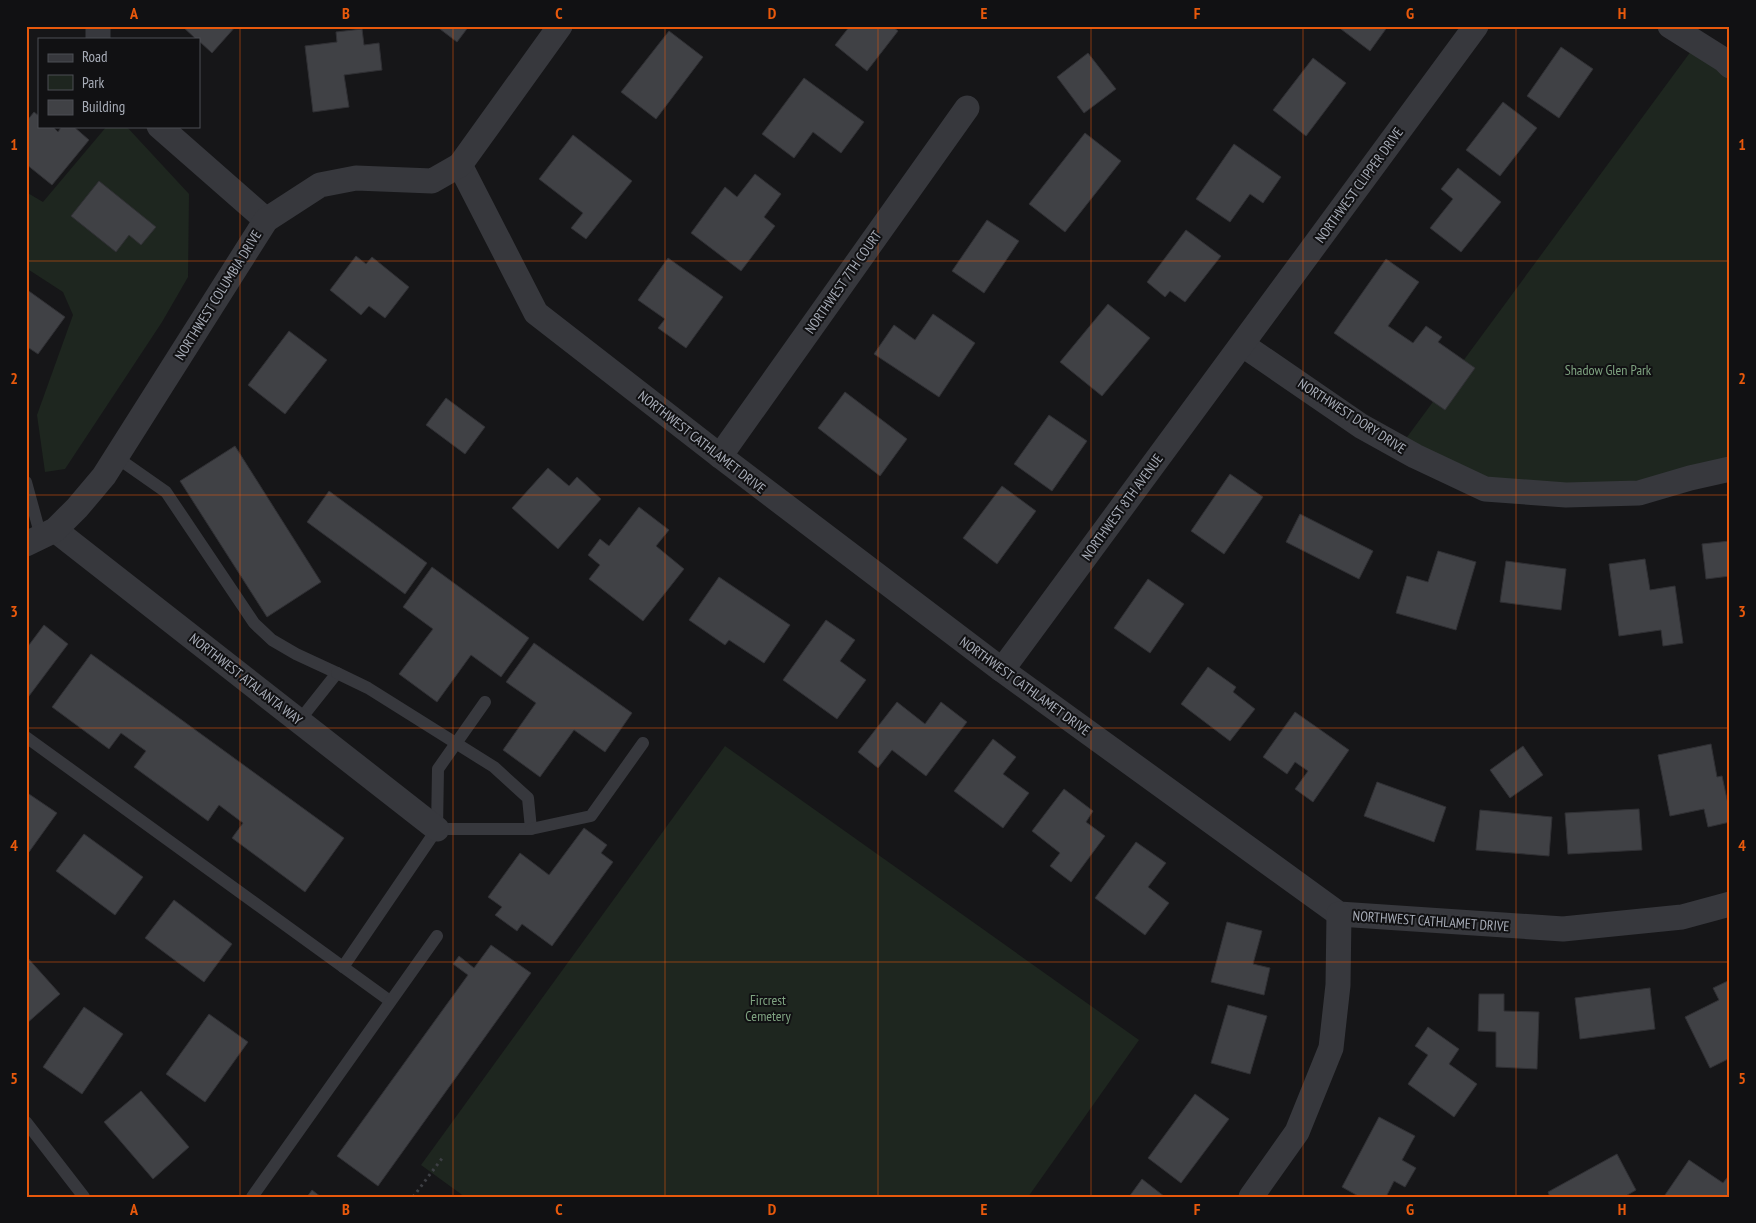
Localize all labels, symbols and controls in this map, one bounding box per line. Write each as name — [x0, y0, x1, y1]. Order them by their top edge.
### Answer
text: A — [129, 3, 139, 23]
text: B — [342, 3, 350, 23]
text: C — [555, 3, 563, 23]
text: D — [768, 3, 777, 23]
text: E — [981, 3, 988, 23]
text: F — [1194, 3, 1201, 23]
text: G — [1406, 3, 1414, 23]
text: H — [1618, 3, 1626, 23]
legend — [38, 38, 200, 128]
text: Road — [82, 47, 108, 66]
text: Park — [82, 73, 104, 92]
text: Building — [82, 97, 125, 116]
street label: NORTHWEST CLIPPER DRIVE — [1311, 124, 1407, 246]
text: 1 — [10, 134, 18, 154]
text: 1 — [1738, 134, 1746, 154]
street label: NORTHWEST 7TH COURT — [801, 226, 886, 337]
street label: NORTHWEST COLUMBIA DRIVE — [171, 227, 265, 363]
park label: Shadow Glen Park — [1565, 361, 1652, 379]
text: 2 — [10, 368, 18, 388]
text: 2 — [1738, 368, 1746, 388]
street label: NORTHWEST DORY DRIVE — [1295, 374, 1409, 458]
street label: NORTHWEST CATHLAMET DRIVE — [635, 387, 769, 497]
street label: NORTHWEST 8TH AVENUE — [1077, 450, 1167, 564]
text: 3 — [10, 601, 18, 621]
text: 3 — [1738, 601, 1746, 621]
street label: NORTHWEST ATALANTA WAY — [186, 629, 307, 729]
street label: NORTHWEST CATHLAMET DRIVE — [956, 633, 1094, 739]
text: 4 — [10, 835, 18, 855]
text: 4 — [1738, 835, 1746, 855]
street label: NORTHWEST CATHLAMET DRIVE — [1352, 907, 1510, 935]
park label: Fircrest Cemetery — [745, 991, 791, 1025]
text: 5 — [10, 1068, 18, 1088]
text: 5 — [1738, 1068, 1746, 1088]
text: A — [129, 1199, 139, 1219]
text: B — [342, 1199, 350, 1219]
text: C — [555, 1199, 563, 1219]
text: D — [768, 1199, 777, 1219]
text: E — [981, 1199, 988, 1219]
text: F — [1194, 1199, 1201, 1219]
text: G — [1406, 1199, 1414, 1219]
text: H — [1618, 1199, 1626, 1219]

